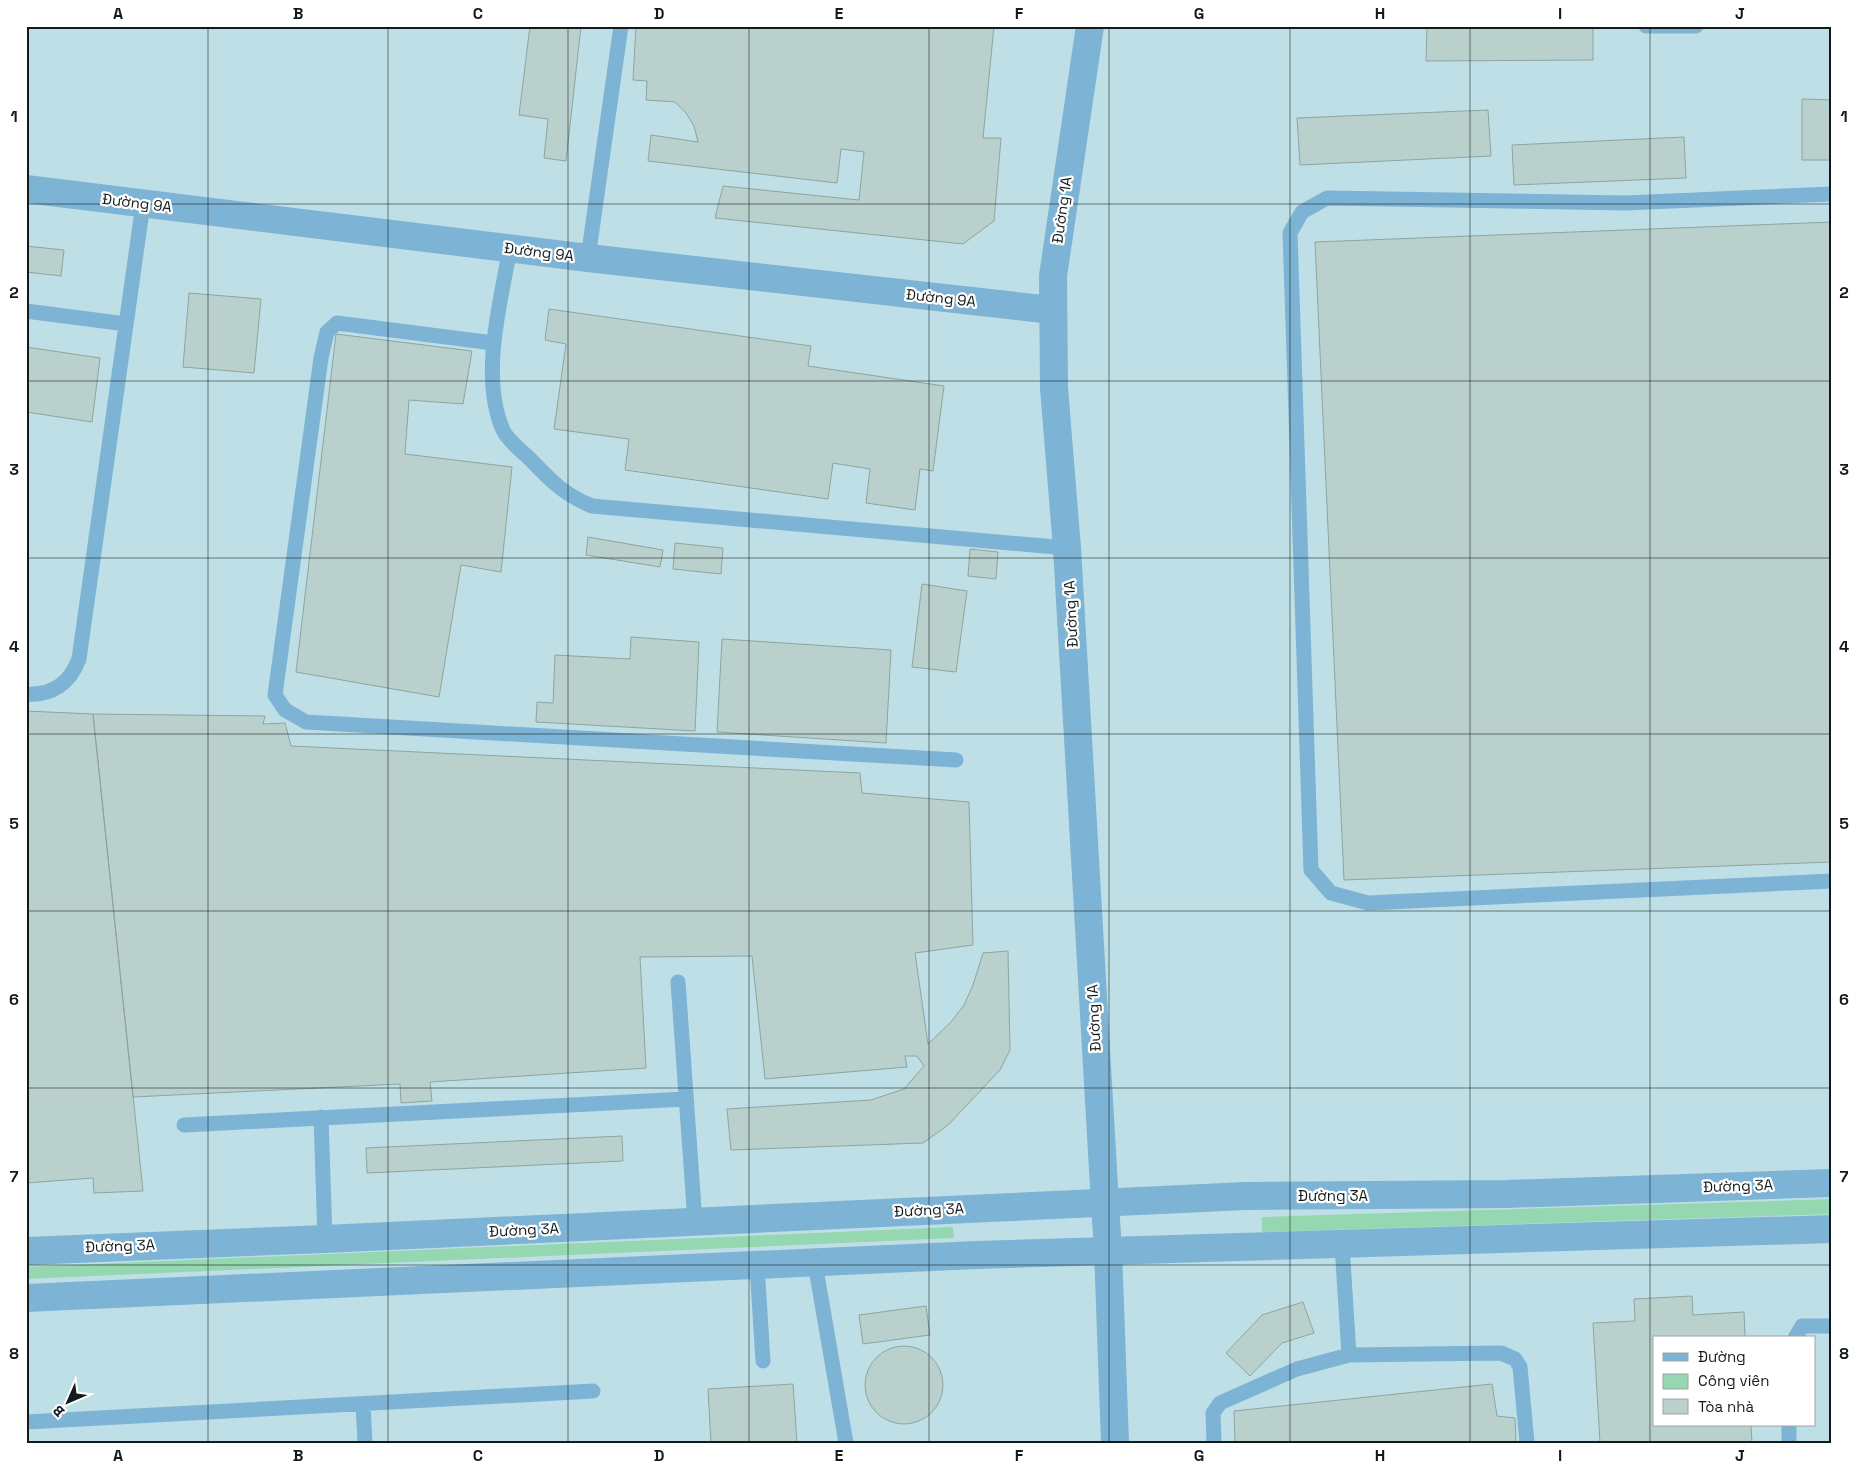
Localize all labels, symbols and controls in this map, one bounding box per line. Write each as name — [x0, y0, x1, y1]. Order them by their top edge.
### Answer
text: A — [113, 3, 123, 24]
text: B — [293, 3, 303, 24]
text: C — [473, 3, 483, 24]
text: D — [654, 3, 664, 24]
text: E — [835, 3, 844, 24]
text: F — [1015, 3, 1024, 24]
text: G — [1194, 3, 1204, 24]
text: H — [1375, 3, 1385, 24]
text: I — [1558, 3, 1562, 24]
text: J — [1735, 3, 1745, 24]
text: 1 — [10, 106, 18, 127]
text: 1 — [1840, 106, 1848, 127]
street label: Đường 1A — [1047, 175, 1076, 245]
street label: Đường 9A — [101, 189, 174, 216]
street label: Đường 9A — [503, 238, 576, 265]
text: 2 — [9, 282, 19, 303]
text: 2 — [1839, 282, 1849, 303]
street label: Đường 9A — [905, 284, 978, 311]
text: 3 — [9, 459, 19, 480]
text: 3 — [1839, 459, 1849, 480]
street label: Đường 1A — [1059, 579, 1082, 648]
text: 4 — [9, 636, 19, 657]
text: 4 — [1839, 636, 1849, 657]
text: 5 — [9, 813, 19, 834]
text: 5 — [1839, 813, 1849, 834]
street label: Đường 1A — [1082, 983, 1105, 1052]
text: 6 — [9, 989, 19, 1010]
text: 6 — [1839, 989, 1849, 1010]
text: 7 — [10, 1166, 19, 1187]
text: 7 — [1840, 1166, 1849, 1187]
street label: Đường 3A — [1703, 1175, 1774, 1196]
street label: Đường 3A — [1298, 1186, 1369, 1205]
street label: Đường 3A — [893, 1198, 965, 1221]
street label: Đường 3A — [488, 1218, 560, 1241]
street label: Đường 3A — [85, 1235, 156, 1256]
legend — [1653, 1336, 1816, 1426]
text: 8 — [9, 1343, 19, 1364]
text: 8 — [1839, 1343, 1849, 1364]
text: Đường — [1698, 1347, 1746, 1366]
text: Công viên — [1698, 1371, 1769, 1390]
north arrow — [42, 1376, 92, 1426]
text: Tòa nhà — [1698, 1397, 1754, 1416]
text: B — [49, 1402, 68, 1421]
text: A — [113, 1445, 123, 1466]
text: B — [293, 1445, 303, 1466]
text: C — [473, 1445, 483, 1466]
text: D — [654, 1445, 664, 1466]
text: E — [835, 1445, 844, 1466]
text: F — [1015, 1445, 1024, 1466]
text: G — [1194, 1445, 1204, 1466]
text: H — [1375, 1445, 1385, 1466]
text: I — [1558, 1445, 1562, 1466]
text: J — [1735, 1445, 1745, 1466]

